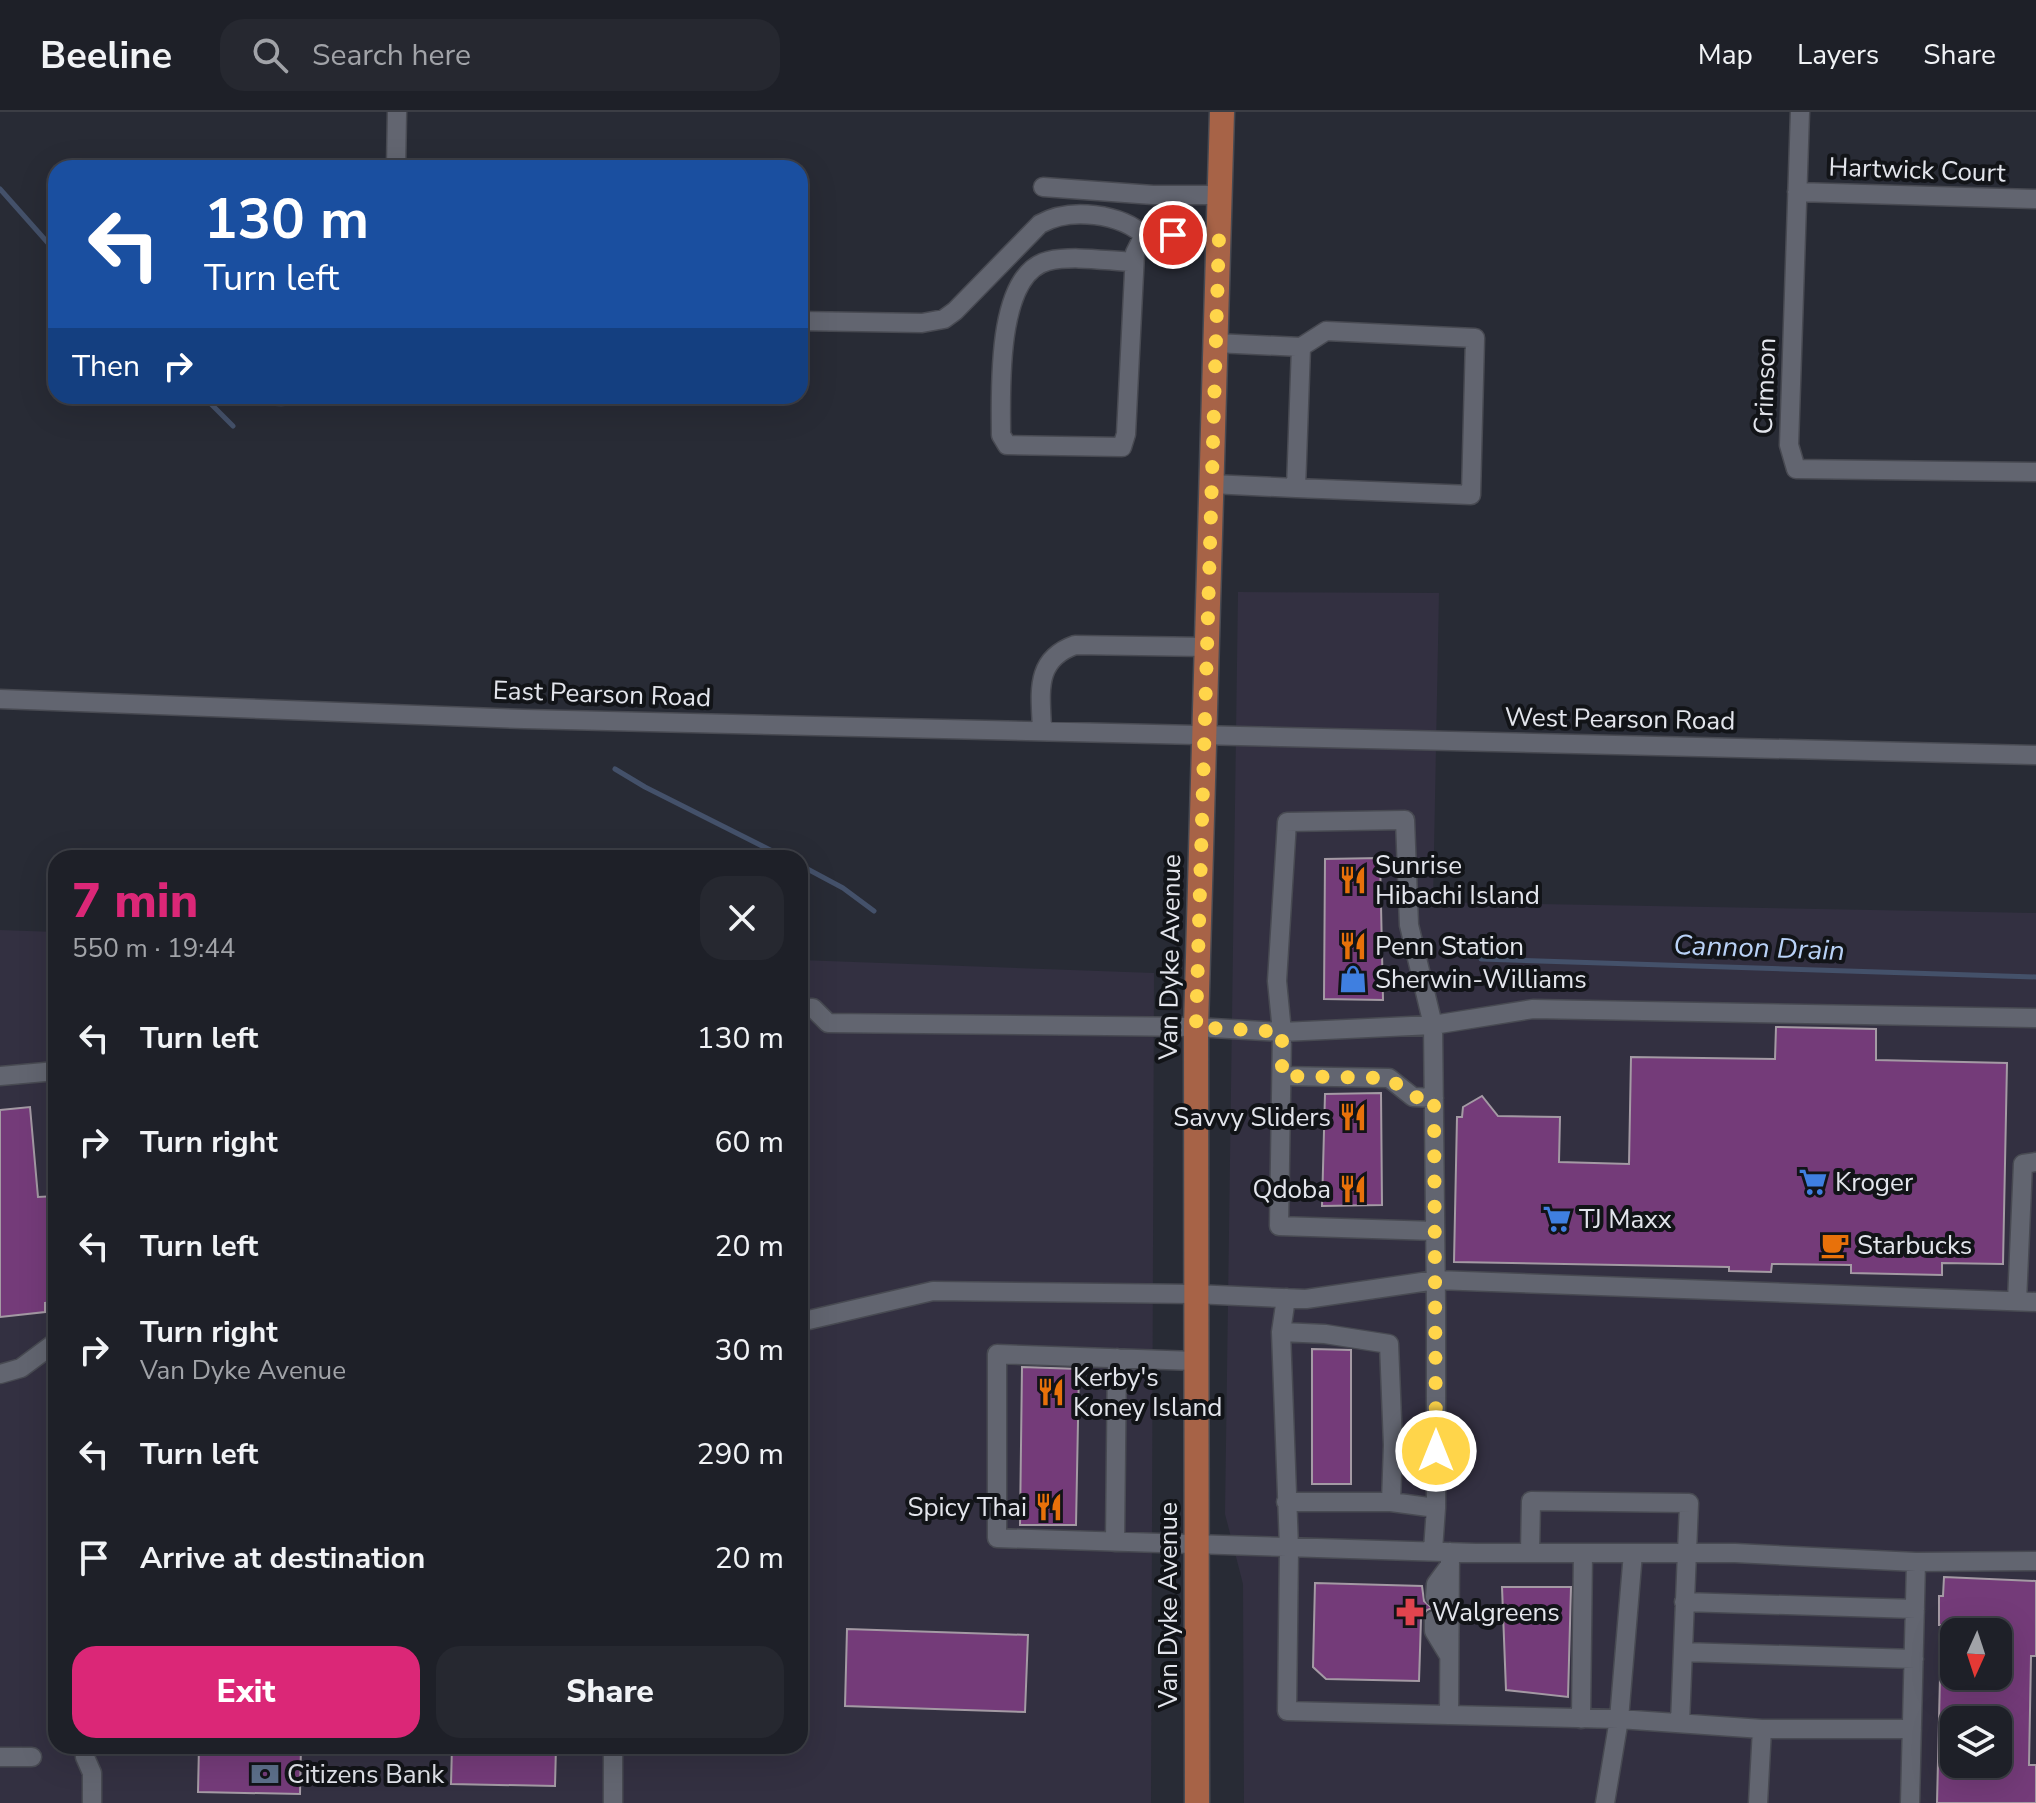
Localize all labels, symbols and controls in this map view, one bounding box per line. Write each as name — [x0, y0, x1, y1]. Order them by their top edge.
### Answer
search box — [220, 19, 780, 91]
text: Beeline — [40, 30, 172, 81]
icon: search — [248, 33, 292, 77]
text: Search here — [312, 35, 471, 76]
text: Map — [1698, 36, 1753, 74]
text: Layers — [1797, 36, 1879, 74]
text: Share — [1923, 36, 1996, 74]
street label: Hartwick Court — [1828, 149, 2007, 191]
text: 130 m — [204, 181, 369, 258]
icon: left — [72, 192, 176, 296]
pin — [1139, 201, 1207, 269]
icon: arrive — [1151, 213, 1195, 257]
text: Turn left — [204, 254, 339, 303]
street label: Crimson — [1746, 337, 1784, 435]
icon: right — [156, 344, 200, 388]
text: Then — [72, 346, 140, 387]
street label: East Pearson Road — [492, 673, 712, 715]
street label: West Pearson Road — [1504, 699, 1736, 739]
place label: Sunrise Hibachi Island — [1375, 848, 1540, 913]
street label: Van Dyke Avenue — [1151, 854, 1189, 1061]
restaurant icon: Sunrise Hibachi Island — [1338, 865, 1368, 895]
text: 7 min — [72, 868, 198, 934]
button: close — [700, 876, 784, 960]
water label: Cannon Drain — [1673, 926, 1845, 970]
place label: Penn Station — [1375, 929, 1524, 964]
text: 550 m · 19:44 — [72, 931, 235, 966]
restaurant icon: Penn Station — [1338, 931, 1368, 961]
place label: Sherwin-Williams — [1375, 962, 1587, 997]
shop icon: Sherwin-Williams — [1338, 964, 1368, 994]
icon: left — [72, 1016, 116, 1060]
text: Turn left — [140, 1018, 258, 1059]
text: 130 m — [697, 1018, 784, 1059]
place label: Savvy Sliders — [1173, 1100, 1331, 1135]
restaurant icon: Savvy Sliders — [1338, 1102, 1368, 1132]
icon: right — [72, 1120, 116, 1164]
text: Turn right — [140, 1122, 278, 1163]
text: 60 m — [715, 1122, 784, 1163]
place label: Kroger — [1835, 1165, 1914, 1200]
supermarket icon: Kroger — [1798, 1167, 1828, 1197]
place label: Qdoba — [1253, 1172, 1331, 1207]
restaurant icon: Qdoba — [1338, 1174, 1368, 1204]
place label: TJ Maxx — [1579, 1202, 1672, 1237]
supermarket icon: TJ Maxx — [1542, 1204, 1572, 1234]
icon: left — [72, 1224, 116, 1268]
text: Turn left — [140, 1226, 258, 1267]
text: 20 m — [715, 1226, 784, 1267]
place label: Starbucks — [1857, 1228, 1972, 1263]
cafe icon: Starbucks — [1820, 1230, 1850, 1260]
text: Turn right — [140, 1312, 278, 1353]
icon: right — [72, 1328, 116, 1372]
text: 30 m — [715, 1330, 784, 1371]
text: Van Dyke Avenue — [140, 1353, 346, 1388]
place label: Kerby's Koney Island — [1073, 1360, 1222, 1425]
restaurant icon: Kerby's Koney Island — [1036, 1377, 1066, 1407]
position arrow — [1394, 1409, 1478, 1493]
icon: left — [72, 1432, 116, 1476]
text: Turn left — [140, 1434, 258, 1475]
text: 290 m — [697, 1434, 784, 1475]
place label: Spicy Thai — [907, 1490, 1027, 1525]
restaurant icon: Spicy Thai — [1034, 1492, 1064, 1522]
street label: Van Dyke Avenue — [1151, 1502, 1186, 1709]
icon: arrive — [72, 1536, 116, 1580]
text: Arrive at destination — [140, 1538, 425, 1579]
text: 20 m — [715, 1538, 784, 1579]
place label: Walgreens — [1432, 1595, 1560, 1630]
pharmacy icon: Walgreens — [1395, 1597, 1425, 1627]
north arrow — [1940, 1618, 2012, 1690]
map controls — [1940, 1618, 2012, 1778]
button: Exit — [72, 1646, 420, 1738]
button: Share — [436, 1646, 784, 1738]
button: layers — [1940, 1706, 2012, 1778]
place label: Citizens Bank — [287, 1757, 445, 1792]
bank icon: Citizens Bank — [250, 1759, 280, 1789]

